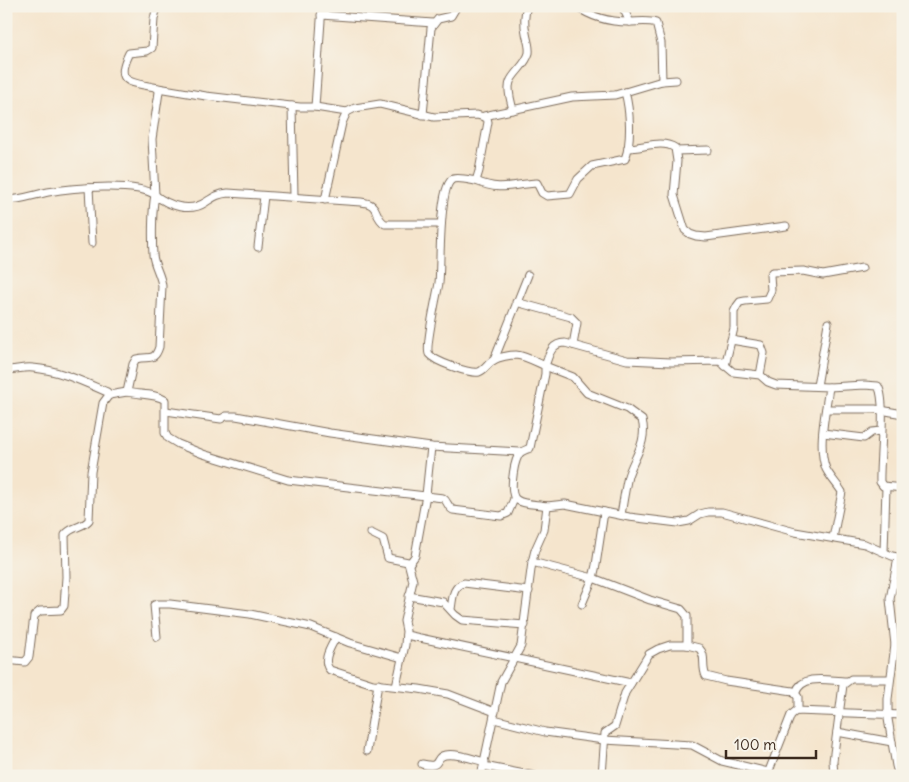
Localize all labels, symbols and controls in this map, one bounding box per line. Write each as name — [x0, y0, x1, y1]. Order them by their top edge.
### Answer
scale bar — [726, 727, 816, 759]
text: 100 m — [734, 735, 776, 754]

